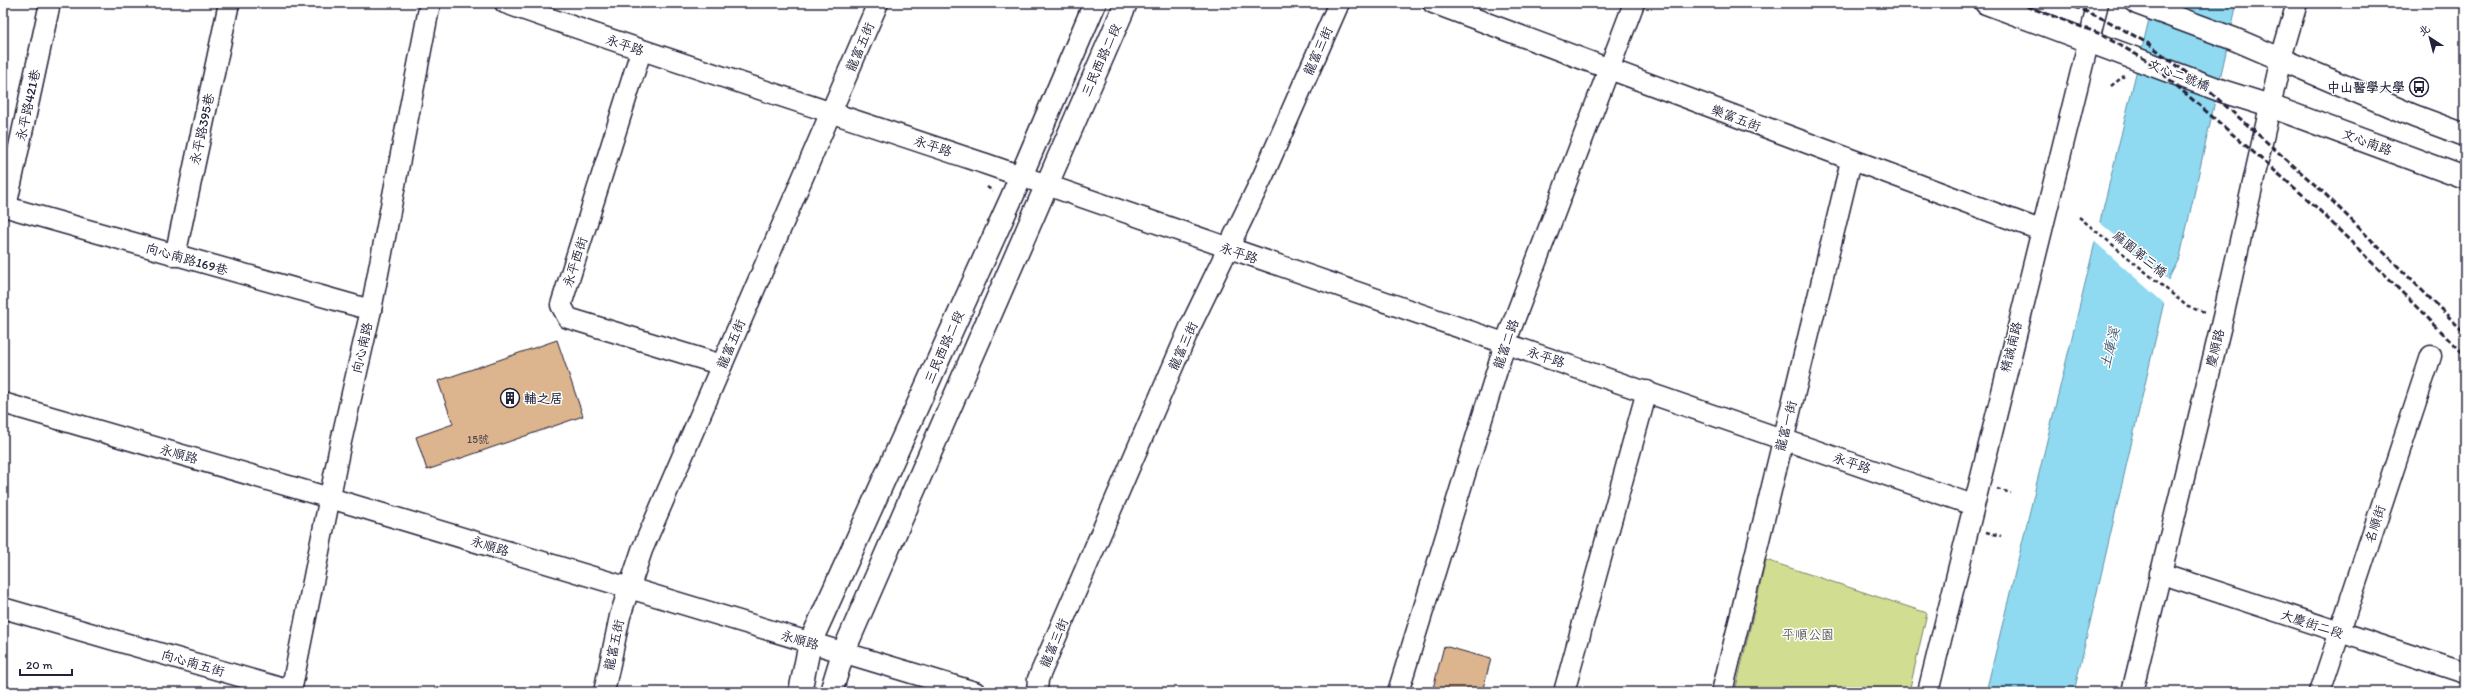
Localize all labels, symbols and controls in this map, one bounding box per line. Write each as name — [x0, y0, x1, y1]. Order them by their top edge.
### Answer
north arrow — [2410, 18, 2450, 58]
street label: 龍富五街 — [843, 20, 877, 74]
street label: 三民西路二段 — [1078, 21, 1124, 99]
text: 北 — [2416, 22, 2433, 39]
street label: 龍富三街 — [1301, 24, 1335, 78]
street label: 永平路 — [604, 32, 646, 58]
street label: 文心二號橋 — [2146, 56, 2212, 94]
street label: 永平路421巷 — [13, 68, 43, 142]
bus stop icon: 中山醫學大學 — [2408, 76, 2430, 98]
place label: 中山醫學大學 — [2327, 80, 2405, 95]
street label: 永平路395巷 — [187, 92, 217, 166]
street label: 樂富五街 — [1709, 102, 1763, 134]
street label: 文心南路 — [2340, 126, 2394, 158]
street label: 永平路 — [912, 133, 954, 159]
street label: 麻園第三橋 — [2110, 228, 2170, 280]
street label: 永平西街 — [560, 235, 590, 289]
street label: 向心南路169巷 — [144, 240, 230, 278]
street label: 永平路 — [1218, 240, 1260, 266]
street label: 三民西路二段 — [921, 308, 967, 386]
street label: 龍富五街 — [714, 317, 748, 371]
street label: 龍富二路 — [1490, 317, 1522, 371]
street label: 龍富三街 — [1166, 319, 1200, 373]
street label: 精誠南路 — [1997, 320, 2025, 374]
street label: 向心南路 — [349, 321, 375, 375]
water label: 土庫溪 — [2097, 325, 2124, 370]
street label: 慶順路 — [2203, 327, 2227, 369]
street label: 永平路 — [1525, 344, 1567, 370]
building icon: 輔之居 — [499, 387, 521, 409]
place label: 輔之居 — [524, 391, 563, 406]
street label: 龍富一街 — [1772, 399, 1800, 453]
house number: 15號 — [467, 433, 489, 446]
street label: 永順路 — [158, 441, 200, 467]
street label: 永平路 — [1831, 450, 1873, 476]
street label: 名順街 — [2362, 503, 2388, 545]
street label: 永順路 — [469, 533, 511, 559]
street label: 大慶街二段 — [2279, 607, 2345, 641]
street label: 龍富三街 — [1037, 616, 1071, 670]
street label: 龍富五街 — [601, 618, 627, 672]
street label: 永順路 — [779, 627, 821, 653]
park label: 平順公園 — [1782, 627, 1834, 642]
street label: 向心南五街 — [160, 647, 226, 679]
scale bar — [20, 651, 72, 677]
text: 20 m — [26, 658, 53, 672]

